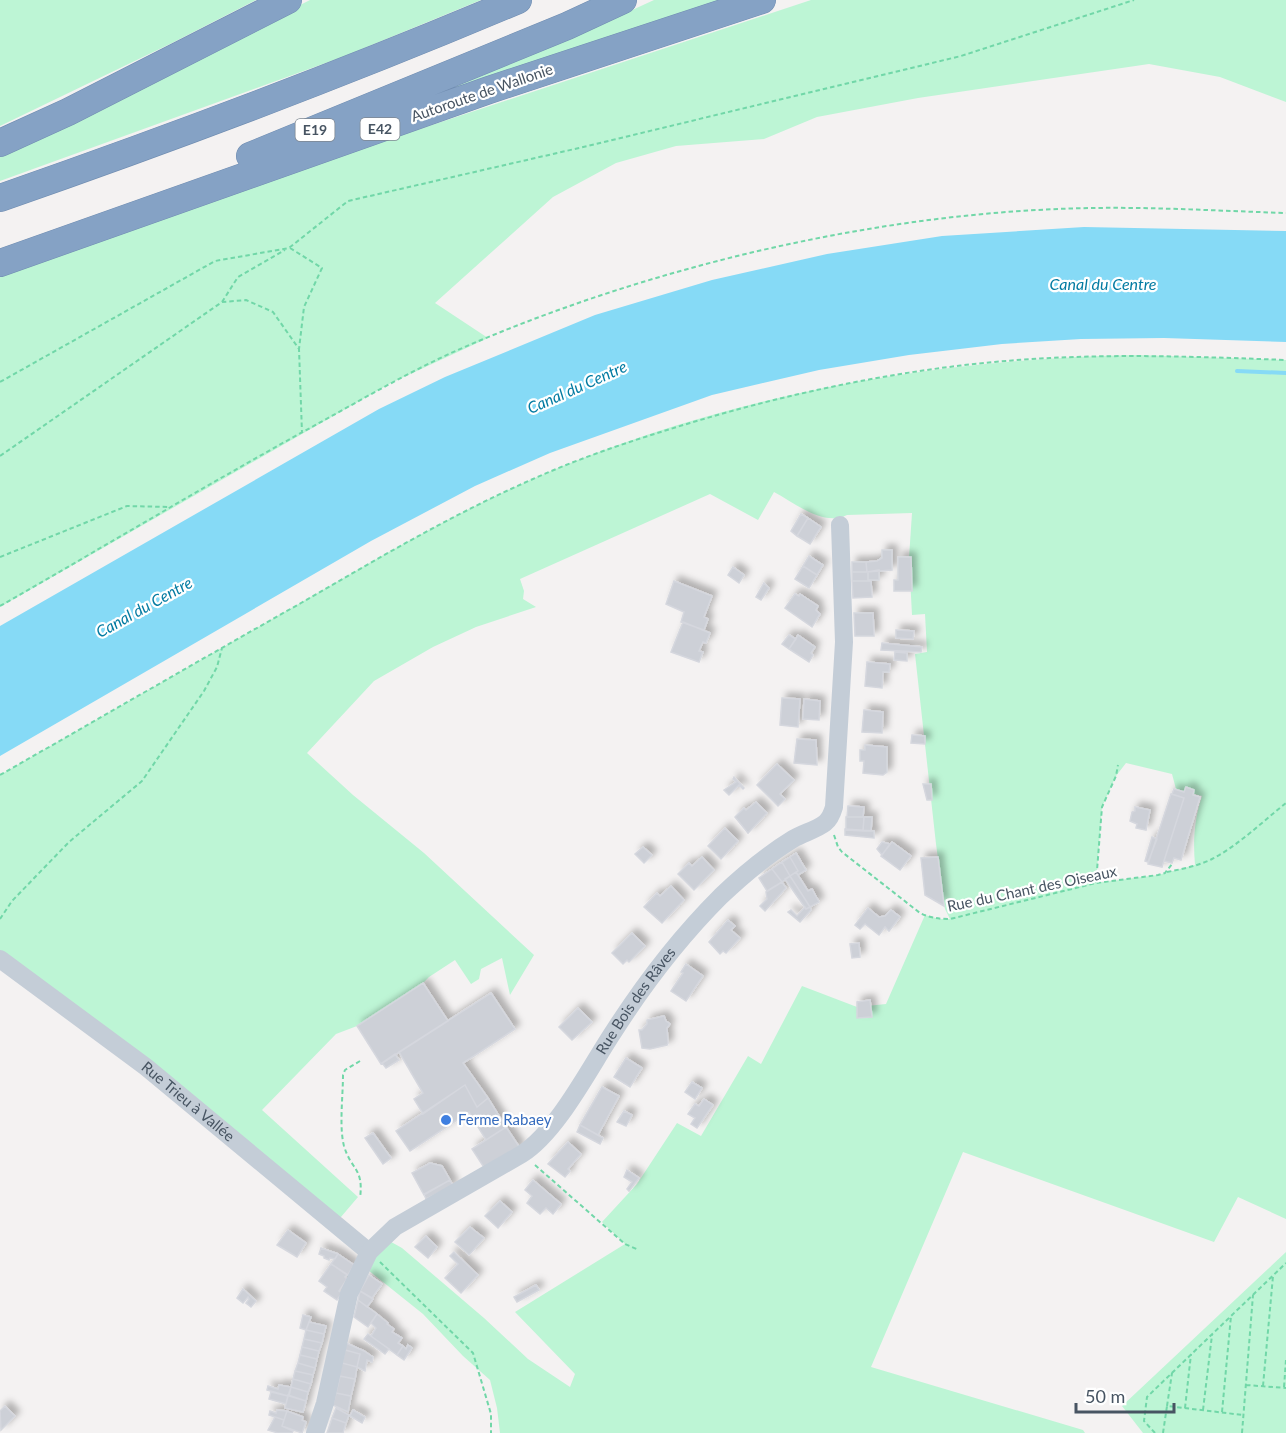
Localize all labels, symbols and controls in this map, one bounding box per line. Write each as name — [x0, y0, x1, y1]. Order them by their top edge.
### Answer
street label: Autoroute de Wallonie — [408, 59, 555, 125]
road number: E42 — [360, 118, 400, 140]
road number: E19 — [296, 119, 334, 141]
water label: Canal du Centre — [1049, 274, 1157, 293]
water label: Canal du Centre — [524, 356, 630, 417]
water label: Canal du Centre — [92, 572, 195, 641]
street label: Rue du Chant des Oiseaux — [945, 861, 1119, 915]
street label: Rue Bois des Râves — [592, 943, 679, 1057]
street label: Rue Trieu à Vallée — [138, 1057, 239, 1145]
place label: Ferme Rabaey — [458, 1110, 552, 1128]
marker: Ferme Rabaey — [439, 1113, 453, 1127]
scale bar — [1076, 1376, 1174, 1414]
text: 50 m — [1085, 1385, 1125, 1407]

